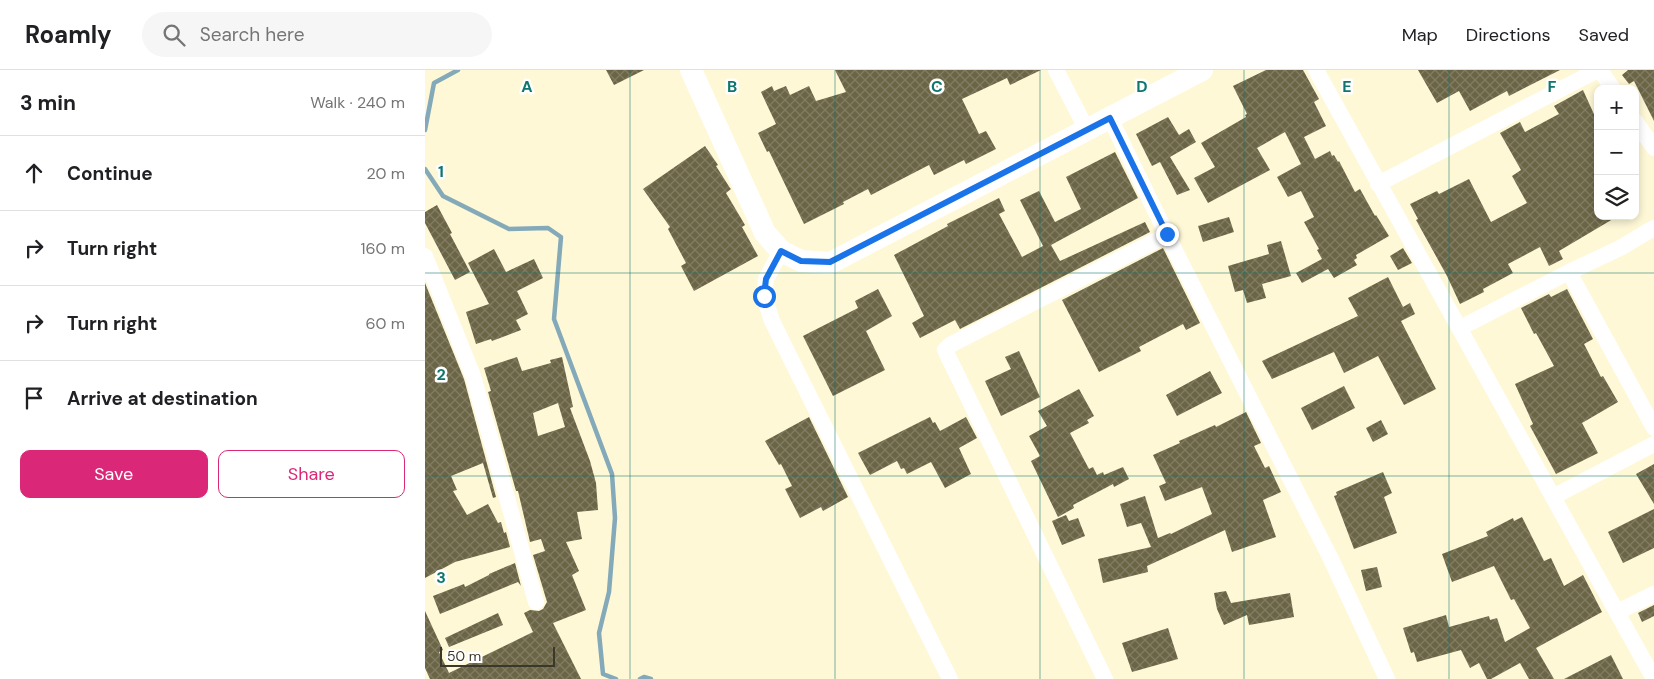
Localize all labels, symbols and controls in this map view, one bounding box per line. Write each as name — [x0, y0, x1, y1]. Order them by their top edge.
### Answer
search box — [142, 12, 492, 57]
text: Roamly — [25, 19, 112, 50]
icon: search — [160, 21, 188, 49]
text: Search here — [200, 22, 304, 47]
text: Map — [1402, 23, 1438, 47]
text: Directions — [1466, 23, 1551, 47]
text: Saved — [1579, 23, 1629, 47]
text: A — [521, 76, 533, 97]
text: B — [727, 76, 737, 97]
text: C — [931, 76, 943, 97]
text: D — [1136, 76, 1148, 97]
text: E — [1342, 76, 1352, 97]
text: F — [1548, 76, 1557, 97]
map controls — [1594, 85, 1639, 220]
button: + — [1594, 85, 1639, 130]
text: 3 min — [20, 89, 76, 117]
text: Walk · 240 m — [310, 92, 405, 113]
button: − — [1594, 130, 1639, 175]
icon: ahead — [20, 159, 48, 187]
text: Continue — [67, 161, 153, 186]
text: 1 — [438, 161, 444, 182]
text: 20 m — [366, 163, 405, 184]
button: layers — [1594, 175, 1639, 220]
route end — [1156, 223, 1179, 246]
icon: right — [20, 234, 48, 262]
text: Turn right — [67, 236, 157, 261]
text: 160 m — [361, 238, 405, 259]
route start — [753, 285, 776, 308]
icon: right — [20, 309, 48, 337]
text: Turn right — [67, 311, 157, 336]
text: 60 m — [365, 313, 405, 334]
text: 2 — [436, 364, 446, 385]
icon: arrive — [20, 384, 48, 412]
text: Arrive at destination — [67, 386, 258, 411]
button: Save — [20, 450, 208, 498]
button: Share — [218, 450, 405, 498]
text: 3 — [436, 567, 446, 588]
scale bar — [440, 644, 555, 667]
text: 50 m — [447, 647, 481, 665]

